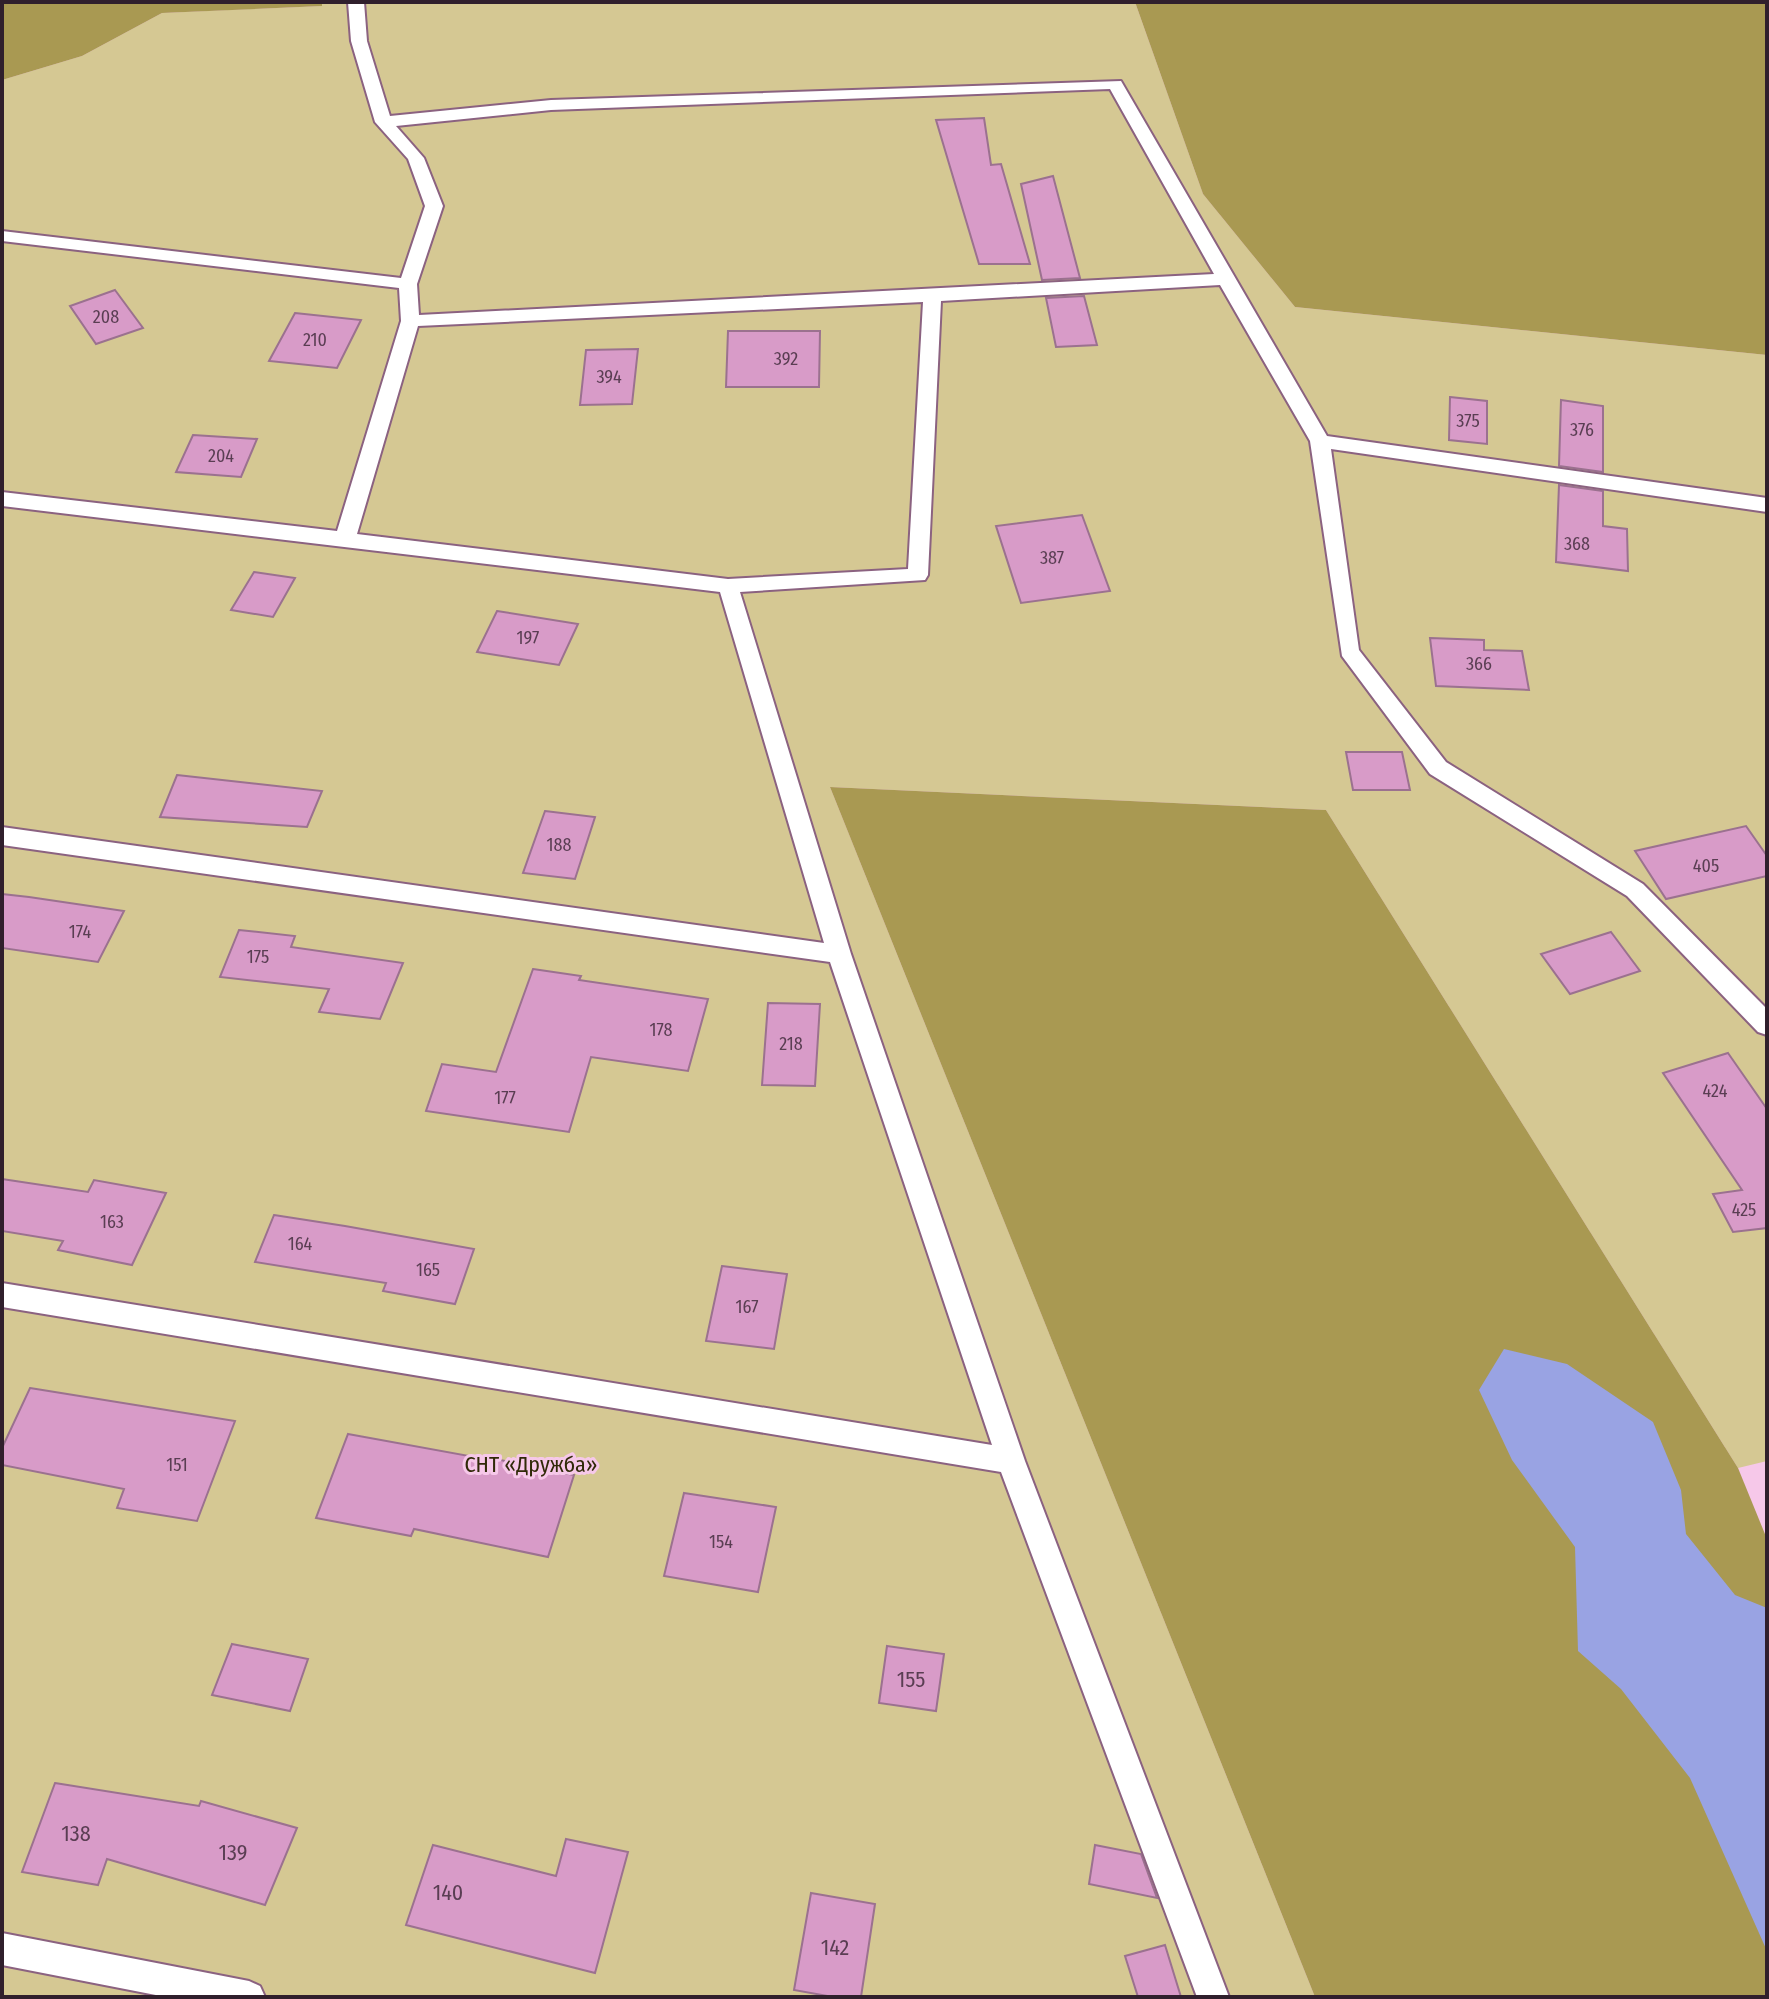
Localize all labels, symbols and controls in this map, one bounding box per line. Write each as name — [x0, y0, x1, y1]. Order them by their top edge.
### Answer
house number: 208 — [93, 306, 119, 328]
house number: 210 — [303, 329, 327, 351]
house number: 392 — [774, 348, 798, 370]
house number: 394 — [596, 366, 622, 388]
house number: 375 — [1456, 410, 1480, 432]
house number: 376 — [1570, 419, 1594, 441]
house number: 204 — [208, 445, 234, 467]
house number: 368 — [1564, 533, 1590, 555]
house number: 387 — [1040, 547, 1064, 569]
house number: 197 — [517, 627, 539, 649]
house number: 366 — [1466, 653, 1492, 675]
house number: 188 — [546, 834, 572, 856]
house number: 405 — [1693, 855, 1719, 877]
house number: 174 — [69, 921, 91, 943]
house number: 175 — [247, 946, 269, 968]
house number: 178 — [650, 1019, 672, 1041]
house number: 218 — [779, 1033, 803, 1055]
house number: 424 — [1703, 1080, 1728, 1102]
house number: 177 — [494, 1087, 516, 1109]
house number: 425 — [1732, 1199, 1756, 1221]
house number: 163 — [100, 1211, 124, 1233]
house number: 164 — [288, 1233, 313, 1255]
house number: 165 — [416, 1259, 440, 1281]
house number: 167 — [736, 1296, 758, 1318]
park label: СНТ «Дружба» — [464, 1451, 598, 1478]
house number: 151 — [166, 1454, 188, 1476]
house number: 154 — [709, 1531, 733, 1553]
house number: 155 — [897, 1666, 925, 1693]
house number: 138 — [61, 1820, 91, 1847]
house number: 139 — [219, 1839, 247, 1866]
house number: 140 — [433, 1879, 463, 1906]
house number: 142 — [821, 1934, 849, 1961]

